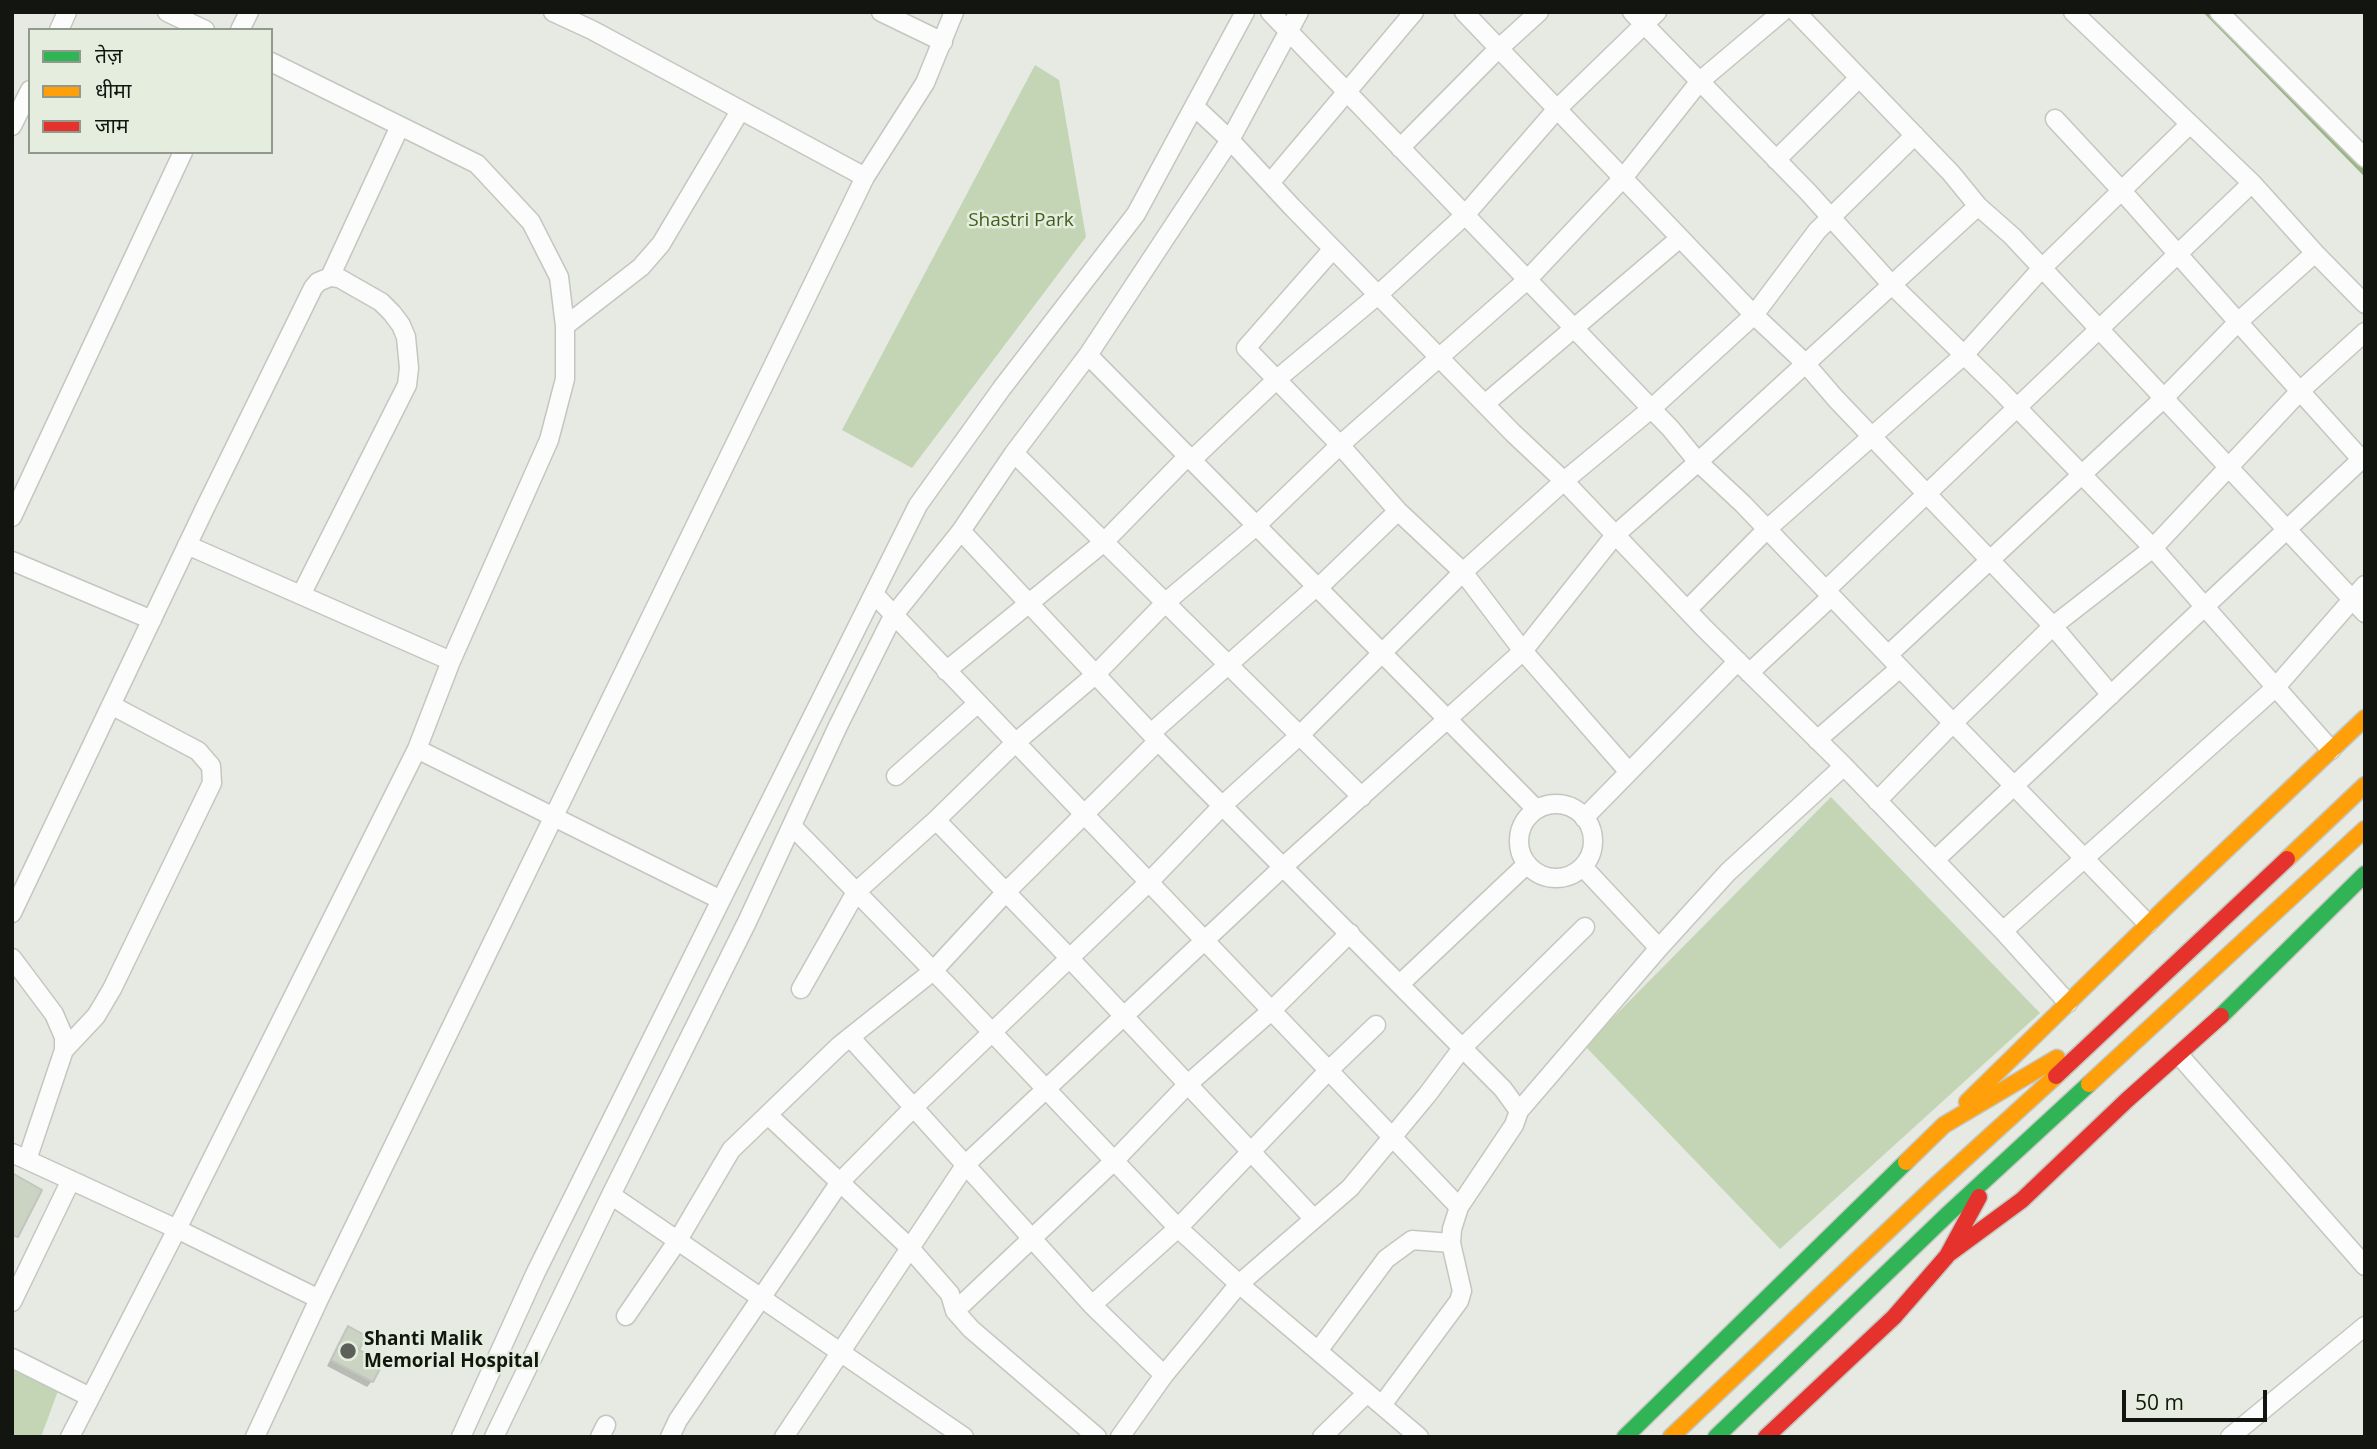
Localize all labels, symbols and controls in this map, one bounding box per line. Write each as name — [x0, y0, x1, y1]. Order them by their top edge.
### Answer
legend — [28, 28, 273, 154]
text: तेज़ — [95, 41, 123, 69]
text: धीमा — [95, 76, 131, 104]
text: जाम — [95, 111, 129, 139]
park label: Shastri Park — [968, 210, 1074, 232]
place label: Shanti Malik Memorial Hospital — [364, 1329, 539, 1373]
marker: Shanti Malik Memorial Hospital — [338, 1341, 358, 1361]
scale bar — [2125, 1376, 2270, 1420]
text: 50 m — [2135, 1388, 2184, 1416]

